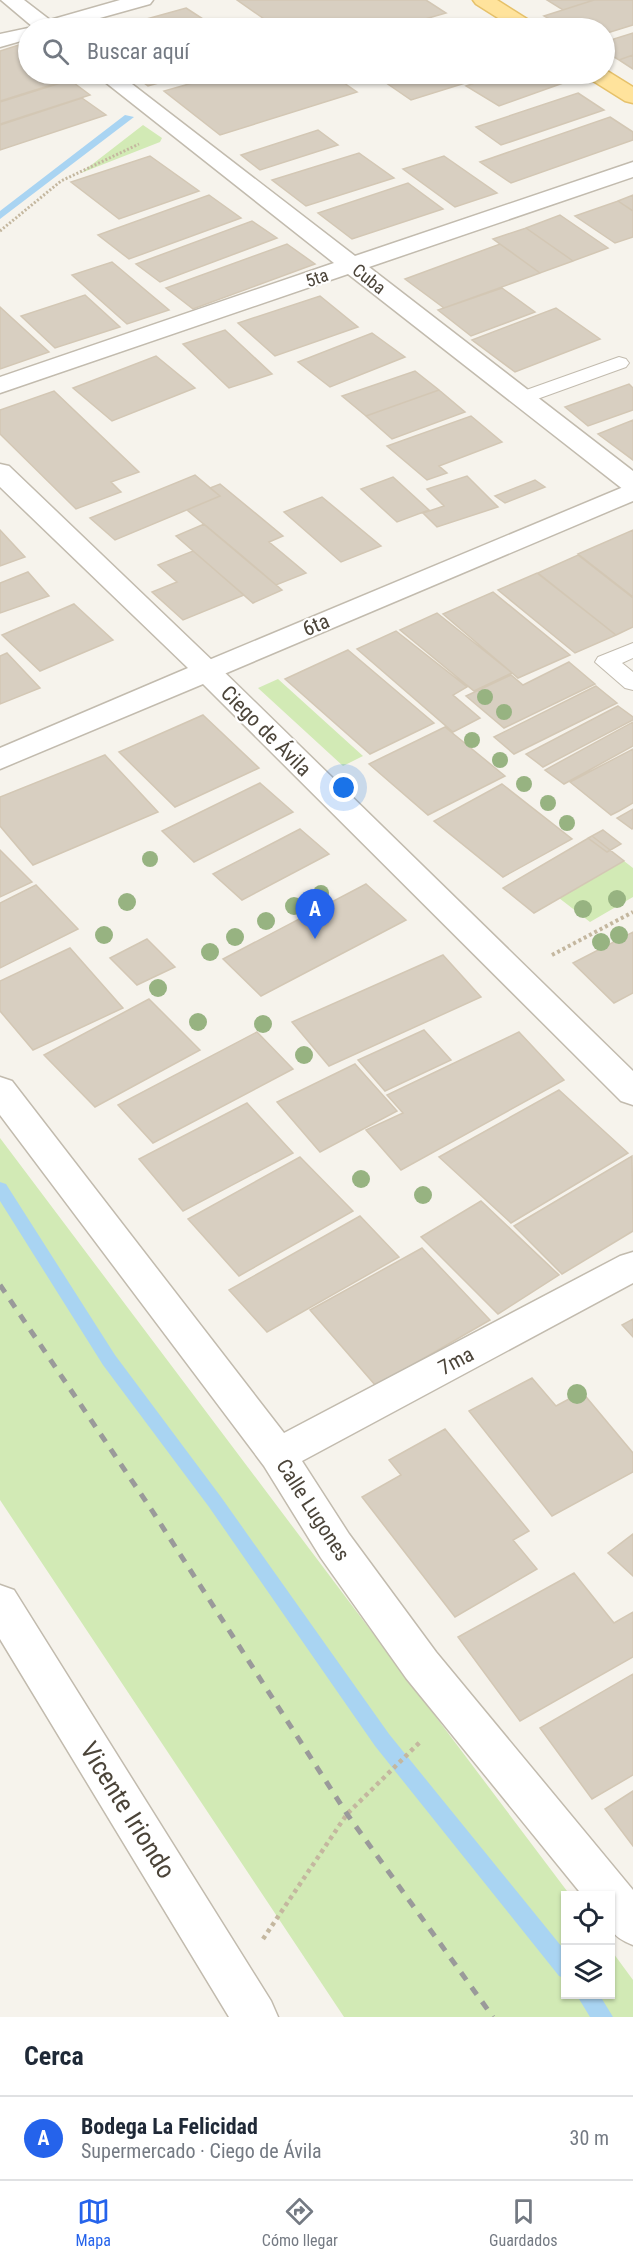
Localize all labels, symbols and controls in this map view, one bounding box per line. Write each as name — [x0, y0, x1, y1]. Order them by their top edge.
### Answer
search box — [18, 18, 615, 84]
icon: search — [39, 35, 72, 68]
text: Buscar aquí — [87, 39, 190, 64]
street label: Cuba — [348, 259, 390, 298]
street label: 5ta — [303, 264, 331, 291]
street label: 6ta — [299, 609, 333, 641]
street label: Ciego de Ávila — [216, 681, 316, 781]
your location — [329, 773, 358, 802]
pin: A — [296, 890, 334, 939]
street label: 7ma — [434, 1342, 478, 1380]
street label: Calle Lugones — [271, 1455, 355, 1565]
street label: Vicente Iriondo — [74, 1736, 182, 1884]
map controls — [561, 1891, 615, 1999]
button: locate — [561, 1891, 615, 1945]
button: layers — [561, 1945, 615, 1999]
text: Cerca — [24, 2041, 84, 2071]
text: Bodega La Felicidad — [81, 2114, 258, 2139]
text: A — [38, 2126, 49, 2150]
text: 30 m — [570, 2126, 609, 2150]
text: Supermercado · Ciego de Ávila — [81, 2139, 322, 2163]
tab: Mapa — [76, 2195, 111, 2250]
tab: Cómo llegar — [262, 2195, 338, 2250]
tab: Guardados — [489, 2195, 557, 2250]

